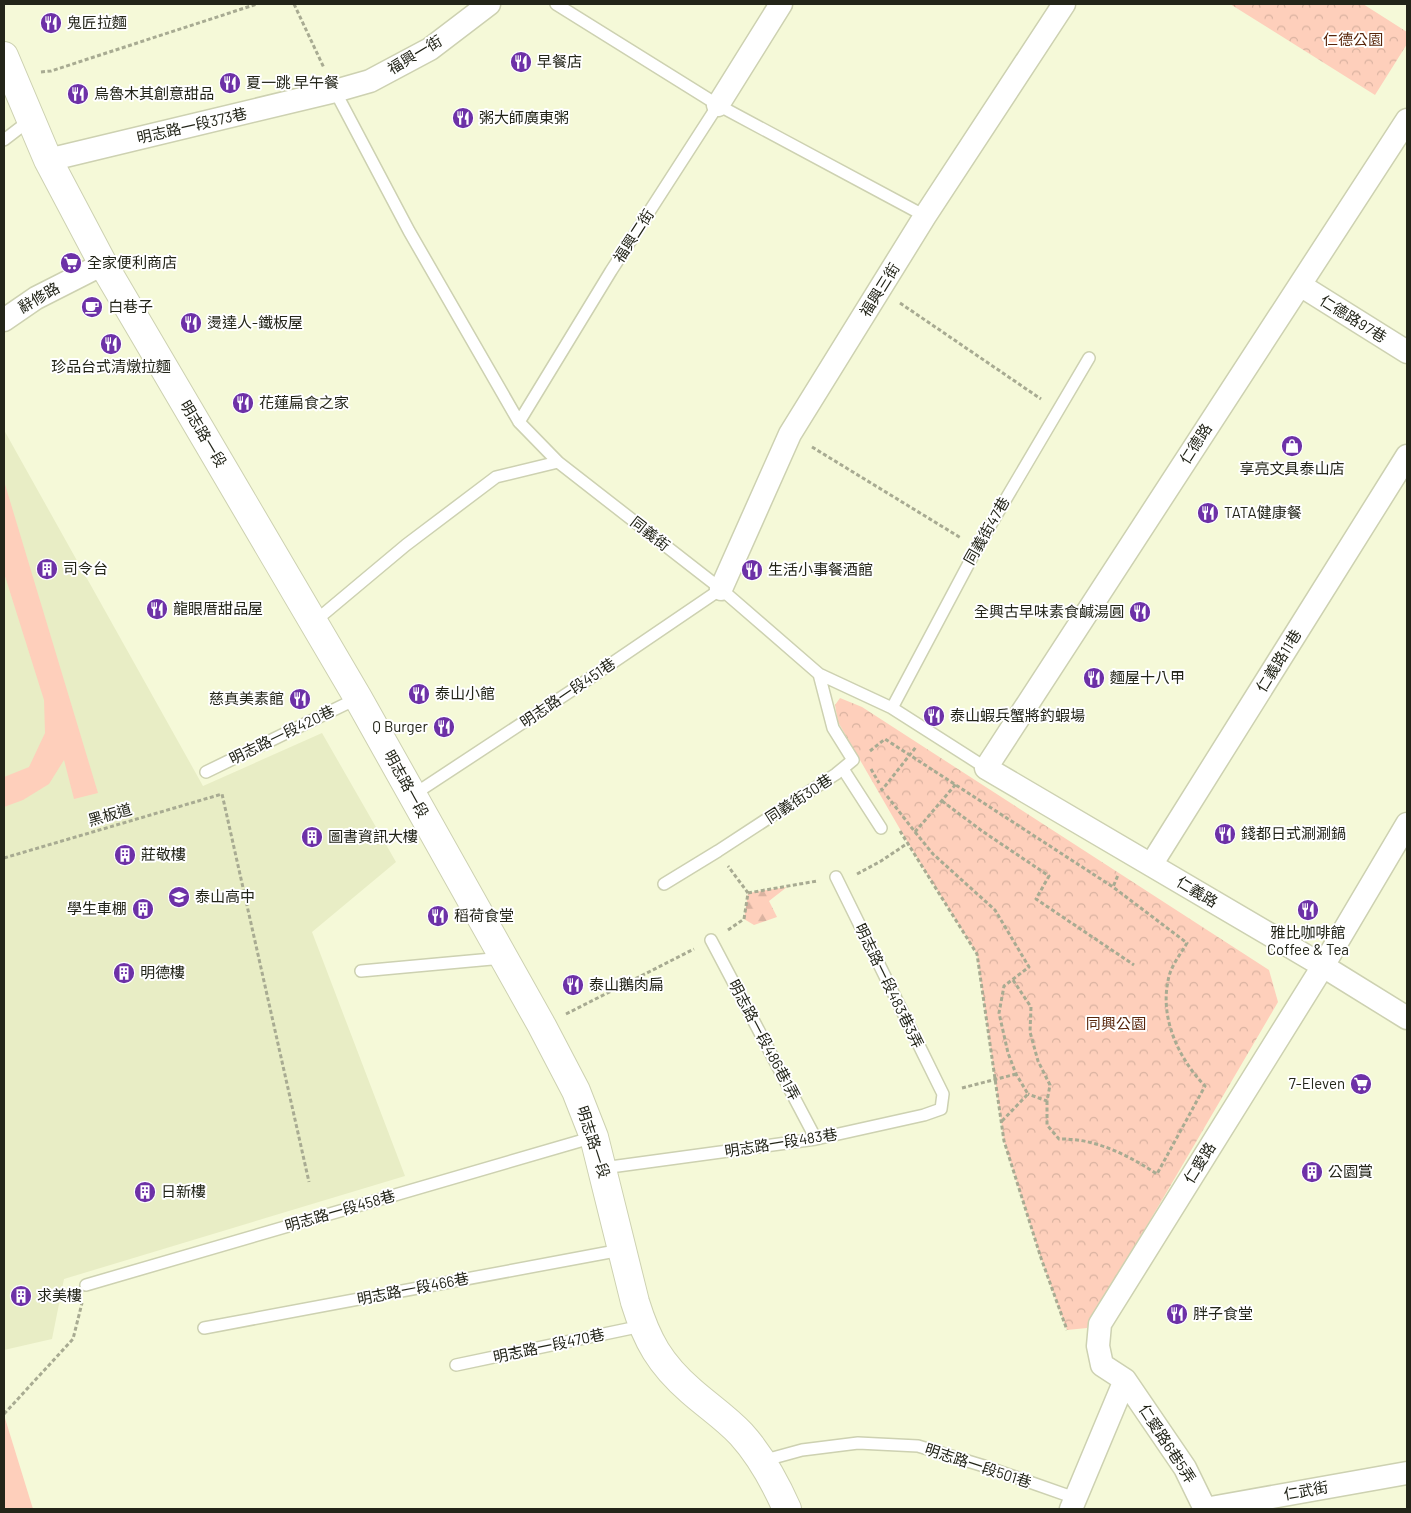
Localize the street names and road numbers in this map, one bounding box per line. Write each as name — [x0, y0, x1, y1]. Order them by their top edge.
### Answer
street label: 福興一街 — [384, 31, 445, 77]
street label: 明志路一段373巷 — [135, 104, 249, 146]
street label: 福興二街 — [609, 205, 657, 266]
street label: 福興三街 — [856, 259, 903, 320]
street label: 辭修路 — [15, 278, 62, 316]
street label: 仁德路97巷 — [1317, 291, 1390, 346]
street label: 明志路一段 — [177, 397, 231, 470]
street label: 仁德路 — [1175, 420, 1215, 467]
street label: 同義街47巷 — [960, 494, 1013, 567]
street label: 同義街 — [627, 512, 674, 554]
street label: 仁義路11巷 — [1252, 626, 1304, 695]
street label: 明志路一段451巷 — [516, 654, 618, 731]
street label: 明志路一段420巷 — [226, 701, 337, 767]
street label: 明志路一段 — [381, 746, 433, 821]
street label: 同義街30巷 — [762, 770, 835, 826]
street label: 黑板道 — [86, 799, 134, 829]
street label: 仁義路 — [1174, 872, 1221, 910]
street label: 明志路一段483巷3弄 — [852, 920, 928, 1051]
street label: 明志路一段486巷1弄 — [725, 976, 804, 1103]
street label: 明志路一段 — [574, 1103, 614, 1180]
street label: 明志路一段483巷 — [723, 1124, 838, 1160]
street label: 仁愛路 — [1180, 1139, 1219, 1186]
street label: 明志路一段458巷 — [283, 1186, 397, 1234]
street label: 明志路一段466巷 — [355, 1268, 470, 1308]
street label: 明志路一段470巷 — [491, 1324, 606, 1366]
street label: 仁愛路6巷5弄 — [1136, 1401, 1200, 1486]
street label: 明志路一段501巷 — [923, 1439, 1034, 1491]
street label: 仁武街 — [1282, 1477, 1330, 1503]

